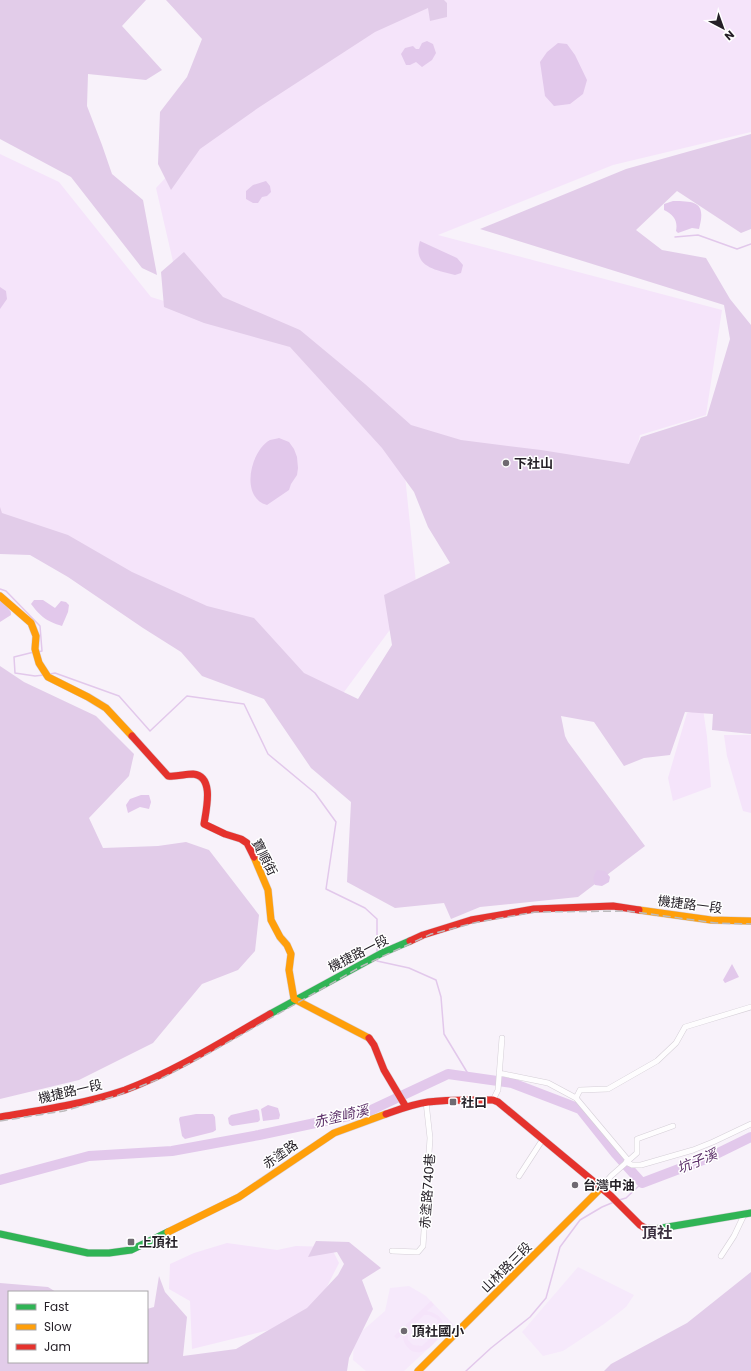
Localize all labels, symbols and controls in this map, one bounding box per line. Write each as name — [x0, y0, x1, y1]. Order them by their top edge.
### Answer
north arrow — [703, 8, 743, 48]
text: N — [721, 27, 738, 44]
place label: 下社山 — [514, 454, 553, 473]
marker: 下社山 — [501, 458, 511, 468]
street label: 寶順街 — [247, 836, 282, 879]
street label: 機捷路一段 — [657, 891, 723, 918]
street label: 機捷路一段 — [325, 930, 392, 977]
street label: 機捷路一段 — [36, 1075, 104, 1108]
place label: 社口 — [461, 1093, 487, 1112]
marker: 社口 — [448, 1097, 458, 1107]
water label: 赤塗崎溪 — [311, 1100, 372, 1132]
street label: 赤塗路 — [259, 1135, 302, 1173]
water label: 坑子溪 — [674, 1143, 722, 1178]
street label: 赤塗路740巷 — [415, 1153, 440, 1229]
place label: 台灣中油 — [583, 1176, 635, 1195]
marker: 台灣中油 — [570, 1180, 580, 1190]
district label: 頂社 — [642, 1222, 672, 1243]
place label: 上頂社 — [139, 1233, 178, 1252]
marker: 上頂社 — [126, 1237, 136, 1247]
street label: 山林路三段 — [477, 1238, 536, 1297]
legend — [8, 1291, 148, 1363]
text: Fast — [44, 1298, 69, 1315]
text: Slow — [44, 1318, 72, 1335]
place label: 頂社國小 — [412, 1322, 465, 1341]
marker: 頂社國小 — [399, 1326, 409, 1336]
text: Jam — [44, 1338, 71, 1355]

